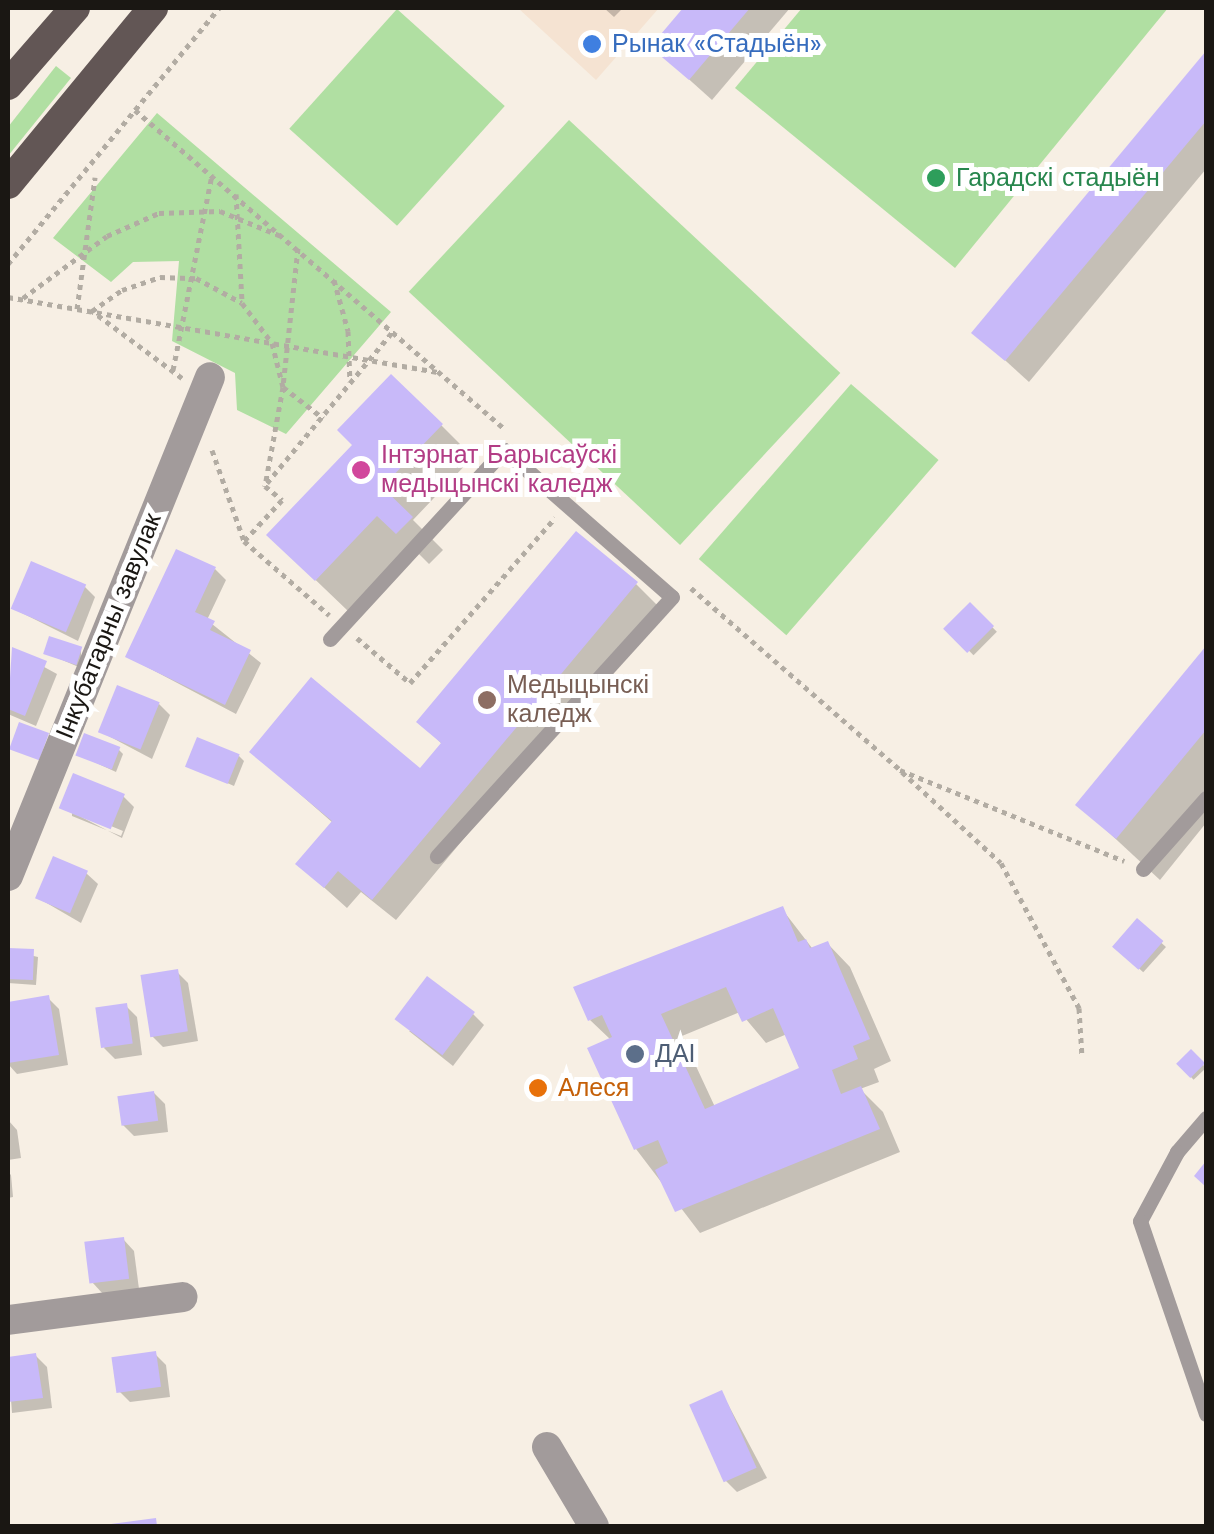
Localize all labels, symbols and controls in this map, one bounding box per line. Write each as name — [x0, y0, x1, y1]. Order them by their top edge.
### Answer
place label: Рынак «Стадыён» — [612, 29, 822, 59]
marker: Рынак «Стадыён» — [581, 33, 603, 55]
place label: Гарадскі стадыён — [956, 163, 1160, 193]
marker: Гарадскі стадыён — [925, 167, 947, 189]
place label: Інтэрнат Барысаўскі медыцынскі каледж — [381, 441, 617, 500]
marker: Інтэрнат Барысаўскі медыцынскі каледж — [350, 459, 372, 481]
street label: Інкубатарны завулак — [50, 509, 168, 743]
place label: Медыцынскі каледж — [507, 671, 649, 730]
marker: Медыцынскі каледж — [476, 689, 498, 711]
place label: ДАІ — [655, 1039, 696, 1069]
marker: ДАІ — [624, 1043, 646, 1065]
place label: Алеся — [558, 1073, 629, 1103]
marker: Алеся — [527, 1077, 549, 1099]

